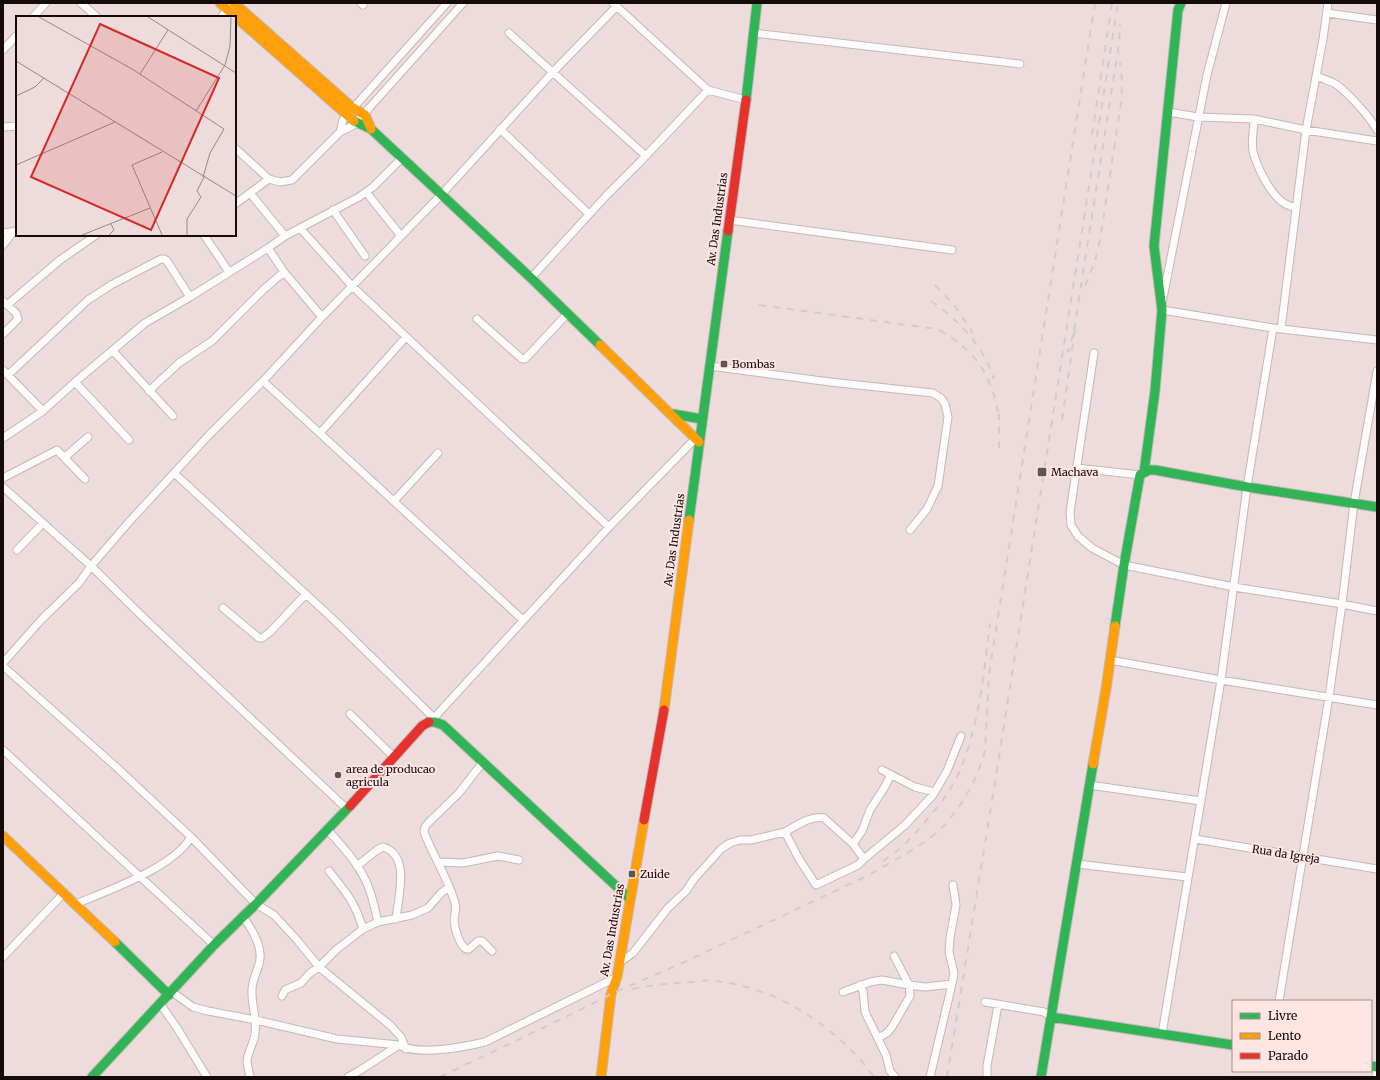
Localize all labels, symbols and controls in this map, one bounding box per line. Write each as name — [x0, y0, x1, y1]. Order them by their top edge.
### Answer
inset map — [16, 16, 236, 236]
street label: Av. Das Industrias — [703, 171, 730, 268]
place label: Bombas — [732, 357, 775, 371]
marker: Bombas — [719, 359, 729, 369]
place label: Machava — [1051, 465, 1098, 479]
marker: Machava — [1036, 466, 1048, 478]
street label: Av. Das Industrias — [660, 492, 687, 589]
place label: area de producao agricula — [346, 762, 436, 789]
marker: area de producao agricula — [333, 770, 343, 780]
street label: Rua da Igreja — [1251, 842, 1321, 866]
place label: Zuide — [640, 867, 670, 881]
marker: Zuide — [627, 869, 637, 879]
street label: Av. Das Industrias — [597, 882, 627, 979]
legend — [1232, 1000, 1372, 1072]
text: Livre — [1268, 1008, 1297, 1023]
text: Lento — [1268, 1028, 1301, 1043]
text: Parado — [1268, 1048, 1308, 1063]

